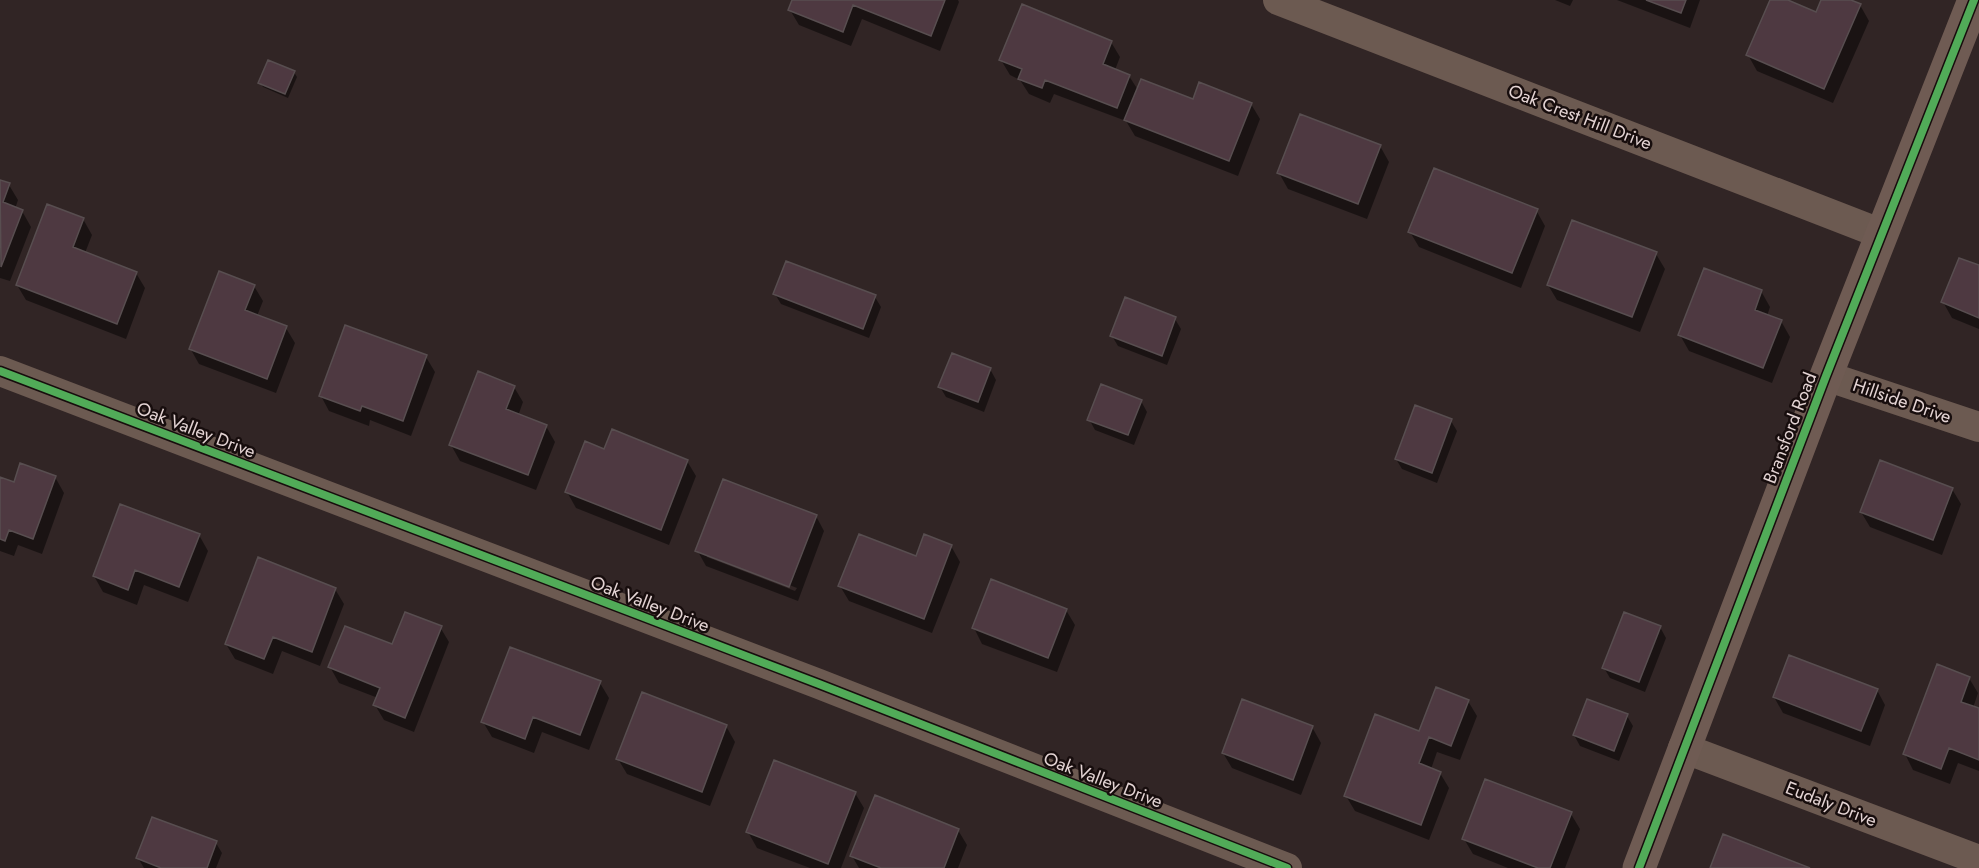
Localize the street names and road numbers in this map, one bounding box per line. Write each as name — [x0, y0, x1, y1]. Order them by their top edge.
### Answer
street label: Oak Crest Hill Drive — [1504, 78, 1656, 156]
street label: Bransford Road — [1757, 369, 1823, 487]
street label: Hillside Drive — [1849, 372, 1955, 430]
street label: Oak Valley Drive — [133, 395, 259, 465]
street label: Oak Valley Drive — [587, 569, 713, 639]
street label: Oak Valley Drive — [1040, 745, 1166, 815]
street label: Eudaly Drive — [1782, 775, 1880, 833]

